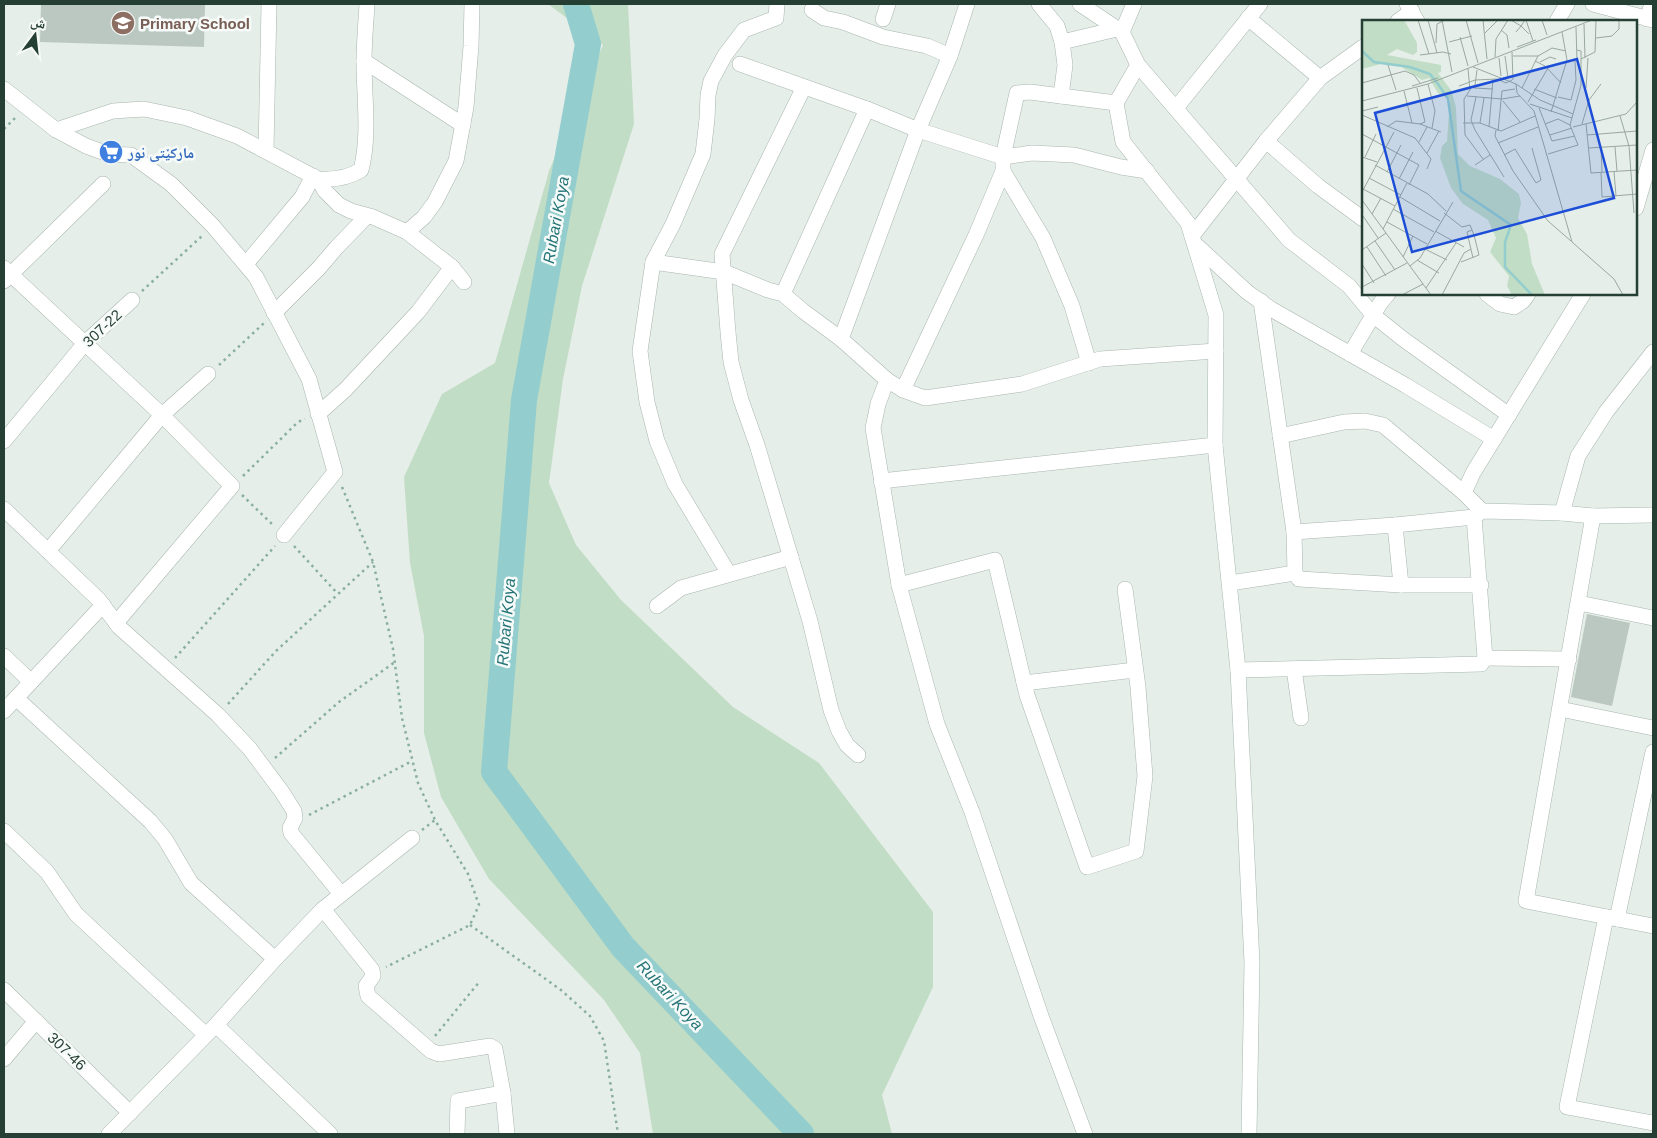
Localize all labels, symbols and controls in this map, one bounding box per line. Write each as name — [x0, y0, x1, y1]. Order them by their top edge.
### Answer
north arrow — [10, 10, 60, 60]
school or university icon: Primary School — [110, 10, 136, 36]
text: ش — [29, 13, 48, 33]
place label: Primary School — [140, 15, 250, 32]
inset map — [1362, 20, 1637, 295]
supermarket icon: مارکێتی نور — [98, 139, 124, 165]
place label: مارکێتی نور — [127, 144, 194, 162]
water label: Rubari Koya — [540, 175, 572, 265]
street label: 307-22 — [79, 306, 125, 350]
water label: Rubari Koya — [494, 577, 518, 667]
water label: Rubari Koya — [634, 957, 706, 1033]
street label: 307-46 — [44, 1029, 90, 1073]

